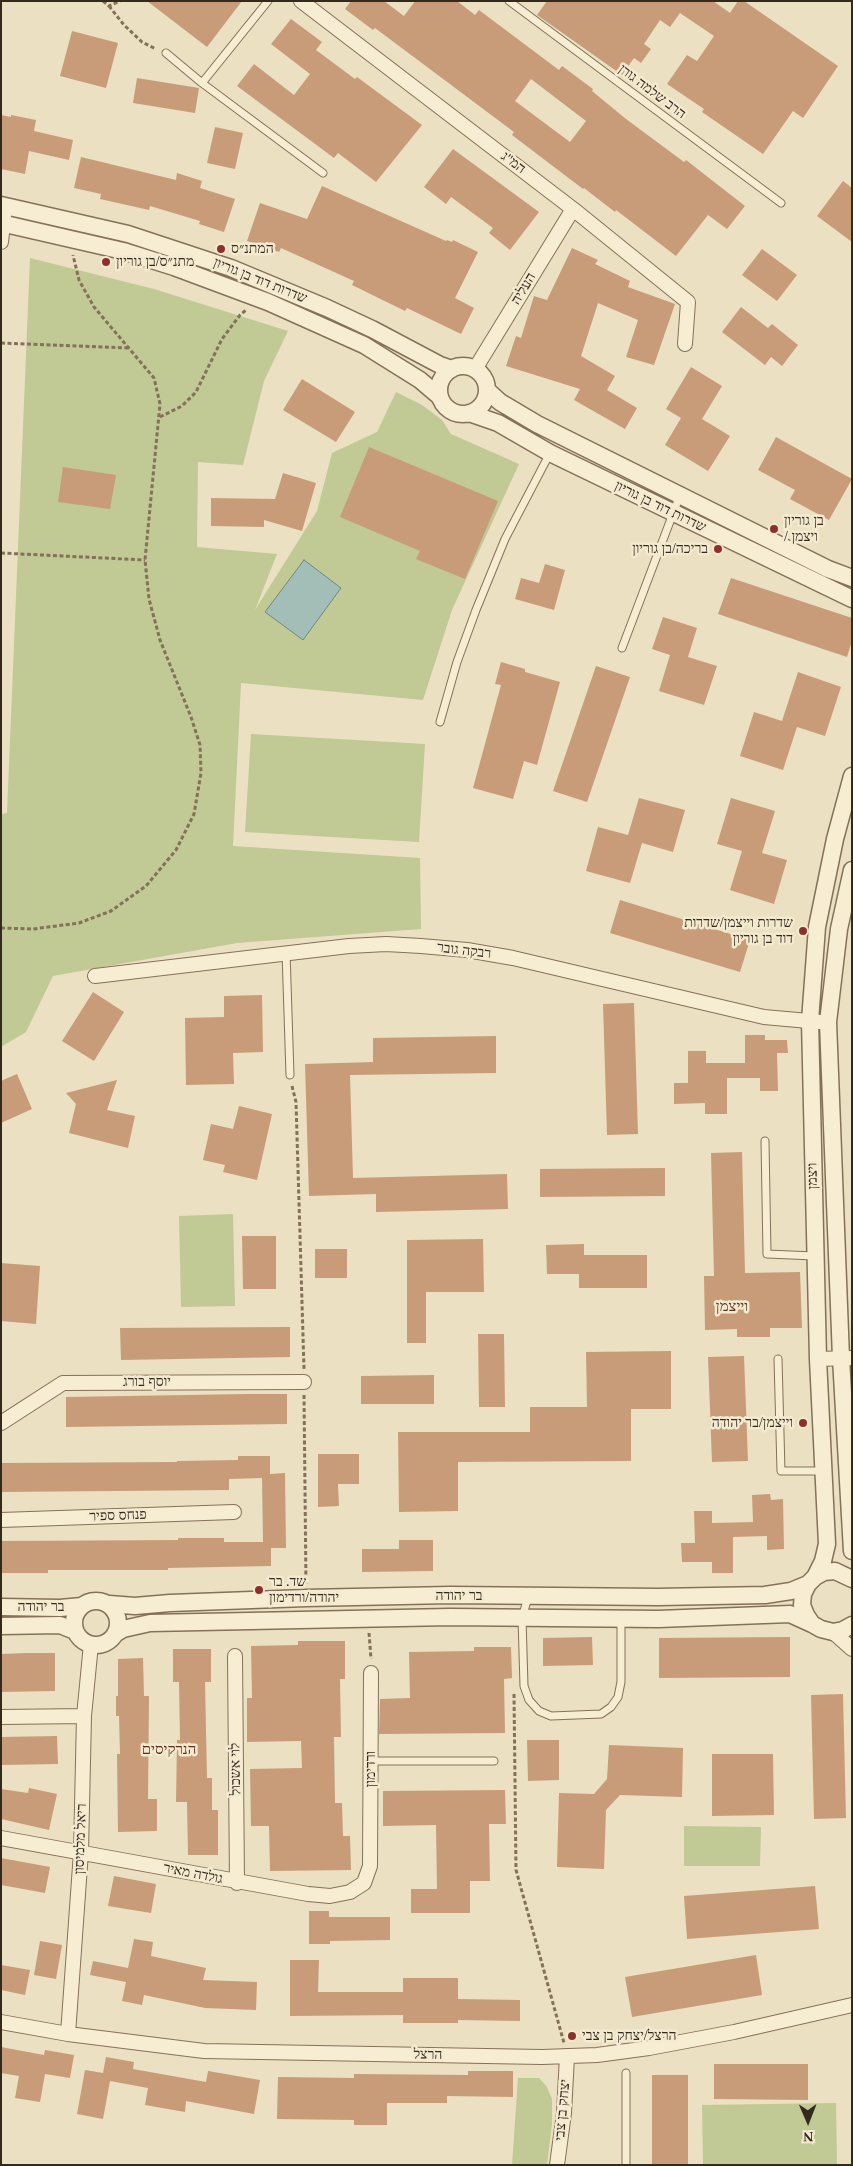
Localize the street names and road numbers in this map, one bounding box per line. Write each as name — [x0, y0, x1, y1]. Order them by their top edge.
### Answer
street label: הרב שלמה גורן — [615, 61, 689, 123]
street label: המ"ג — [497, 148, 529, 178]
street label: שדרות דוד בן גוריון — [211, 255, 309, 307]
street label: העליה — [508, 270, 540, 308]
street label: שדרות דוד בן גוריון — [612, 478, 708, 536]
street label: רבקה גובר — [436, 939, 492, 963]
street label: ויצמן — [804, 1163, 822, 1189]
street label: יוסף בורג — [123, 1374, 171, 1390]
street label: פנחס ספיר — [89, 1507, 147, 1525]
street label: בר יהודה — [435, 1588, 483, 1604]
street label: בר יהודה — [17, 1599, 65, 1615]
street label: לוי אשכול — [227, 1743, 245, 1795]
street label: ורדימון — [363, 1751, 379, 1787]
street label: ריאל מלמיסון — [71, 1803, 91, 1875]
street label: גולדה מאיר — [162, 1860, 224, 1888]
street label: הרצל — [413, 2046, 443, 2064]
street label: יצחק בן צבי — [552, 2078, 574, 2142]

